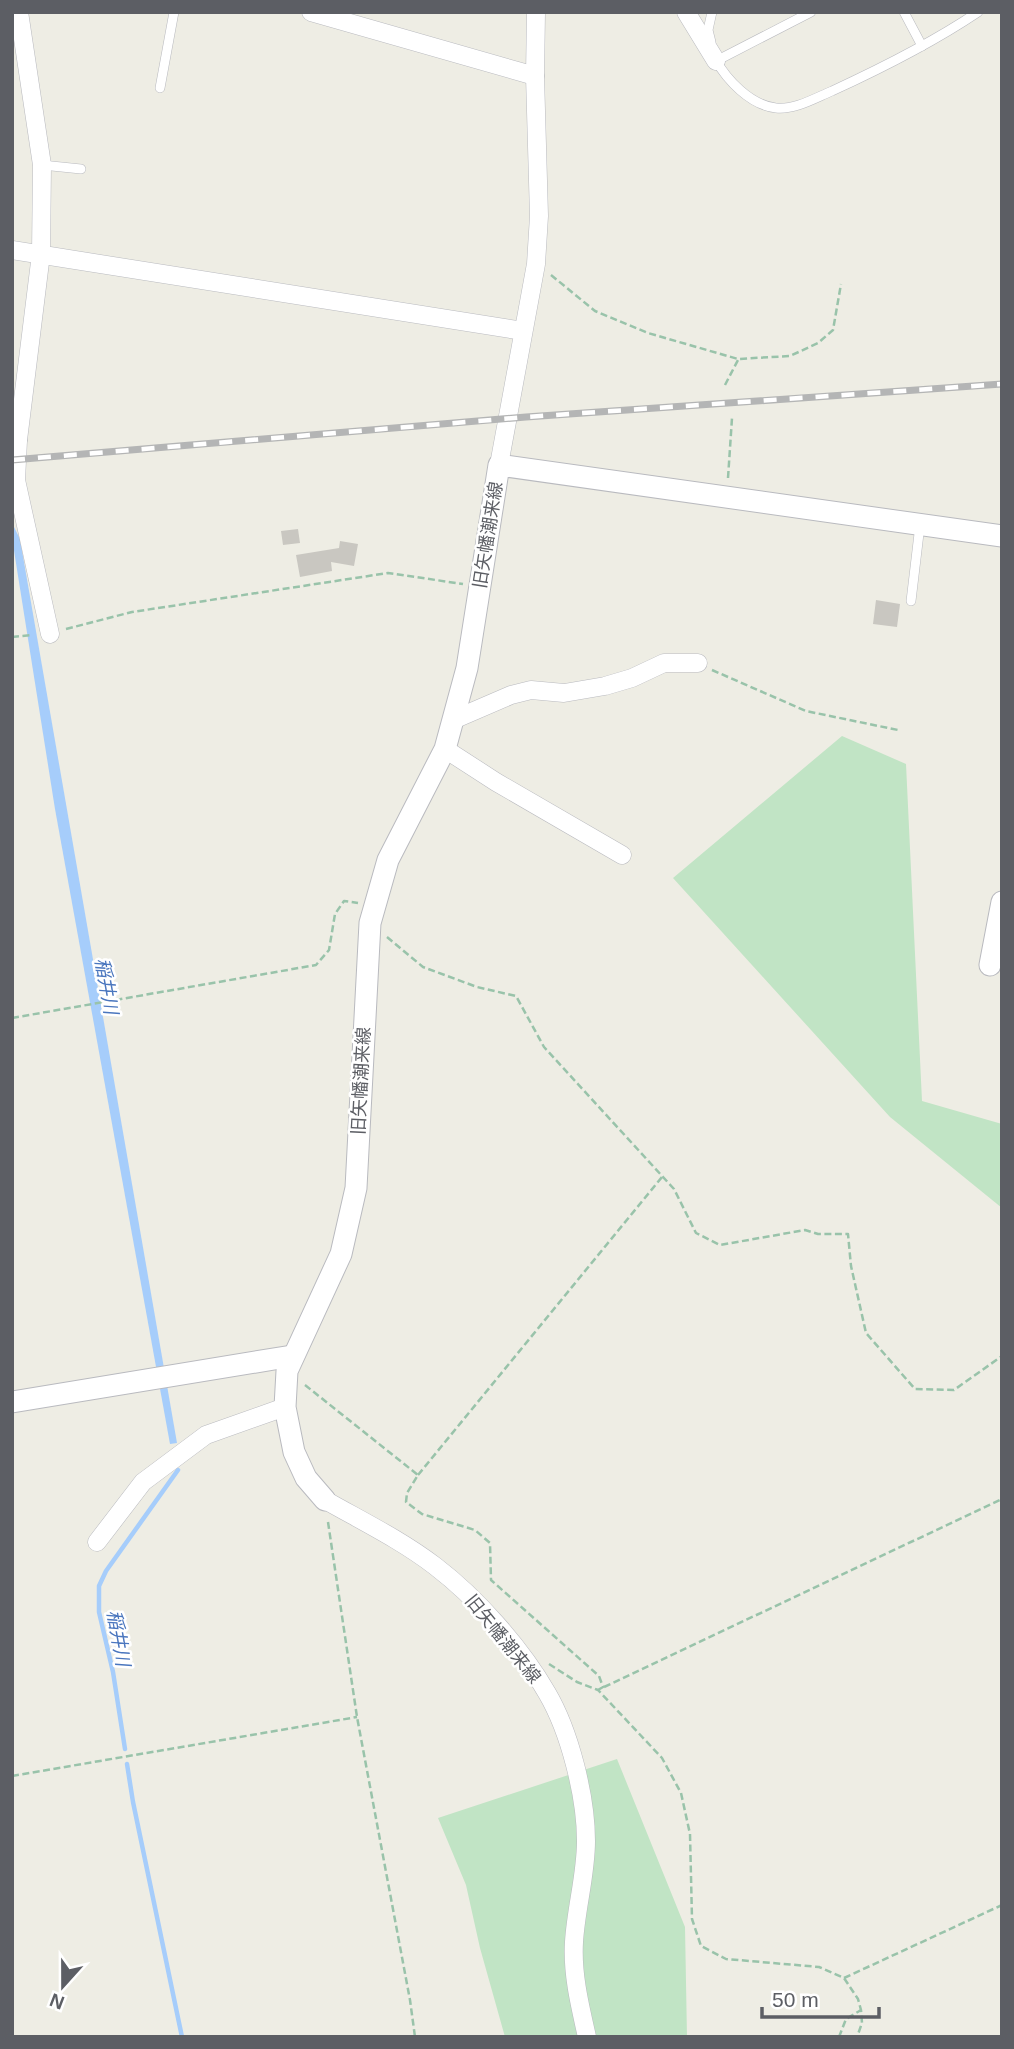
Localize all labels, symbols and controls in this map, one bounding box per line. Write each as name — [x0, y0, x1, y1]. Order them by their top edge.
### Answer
street label: 旧矢幡潮来線 — [470, 480, 506, 590]
water label: 稲井川 — [91, 956, 122, 1018]
street label: 旧矢幡潮来線 — [348, 1027, 374, 1135]
street label: 旧矢幡潮来線 — [461, 1591, 545, 1687]
water label: 稲井川 — [103, 1608, 134, 1670]
north arrow — [28, 1951, 98, 2021]
scale bar — [762, 1976, 879, 2020]
text: 50 m — [772, 1988, 819, 2011]
text: N — [47, 1989, 67, 2014]

